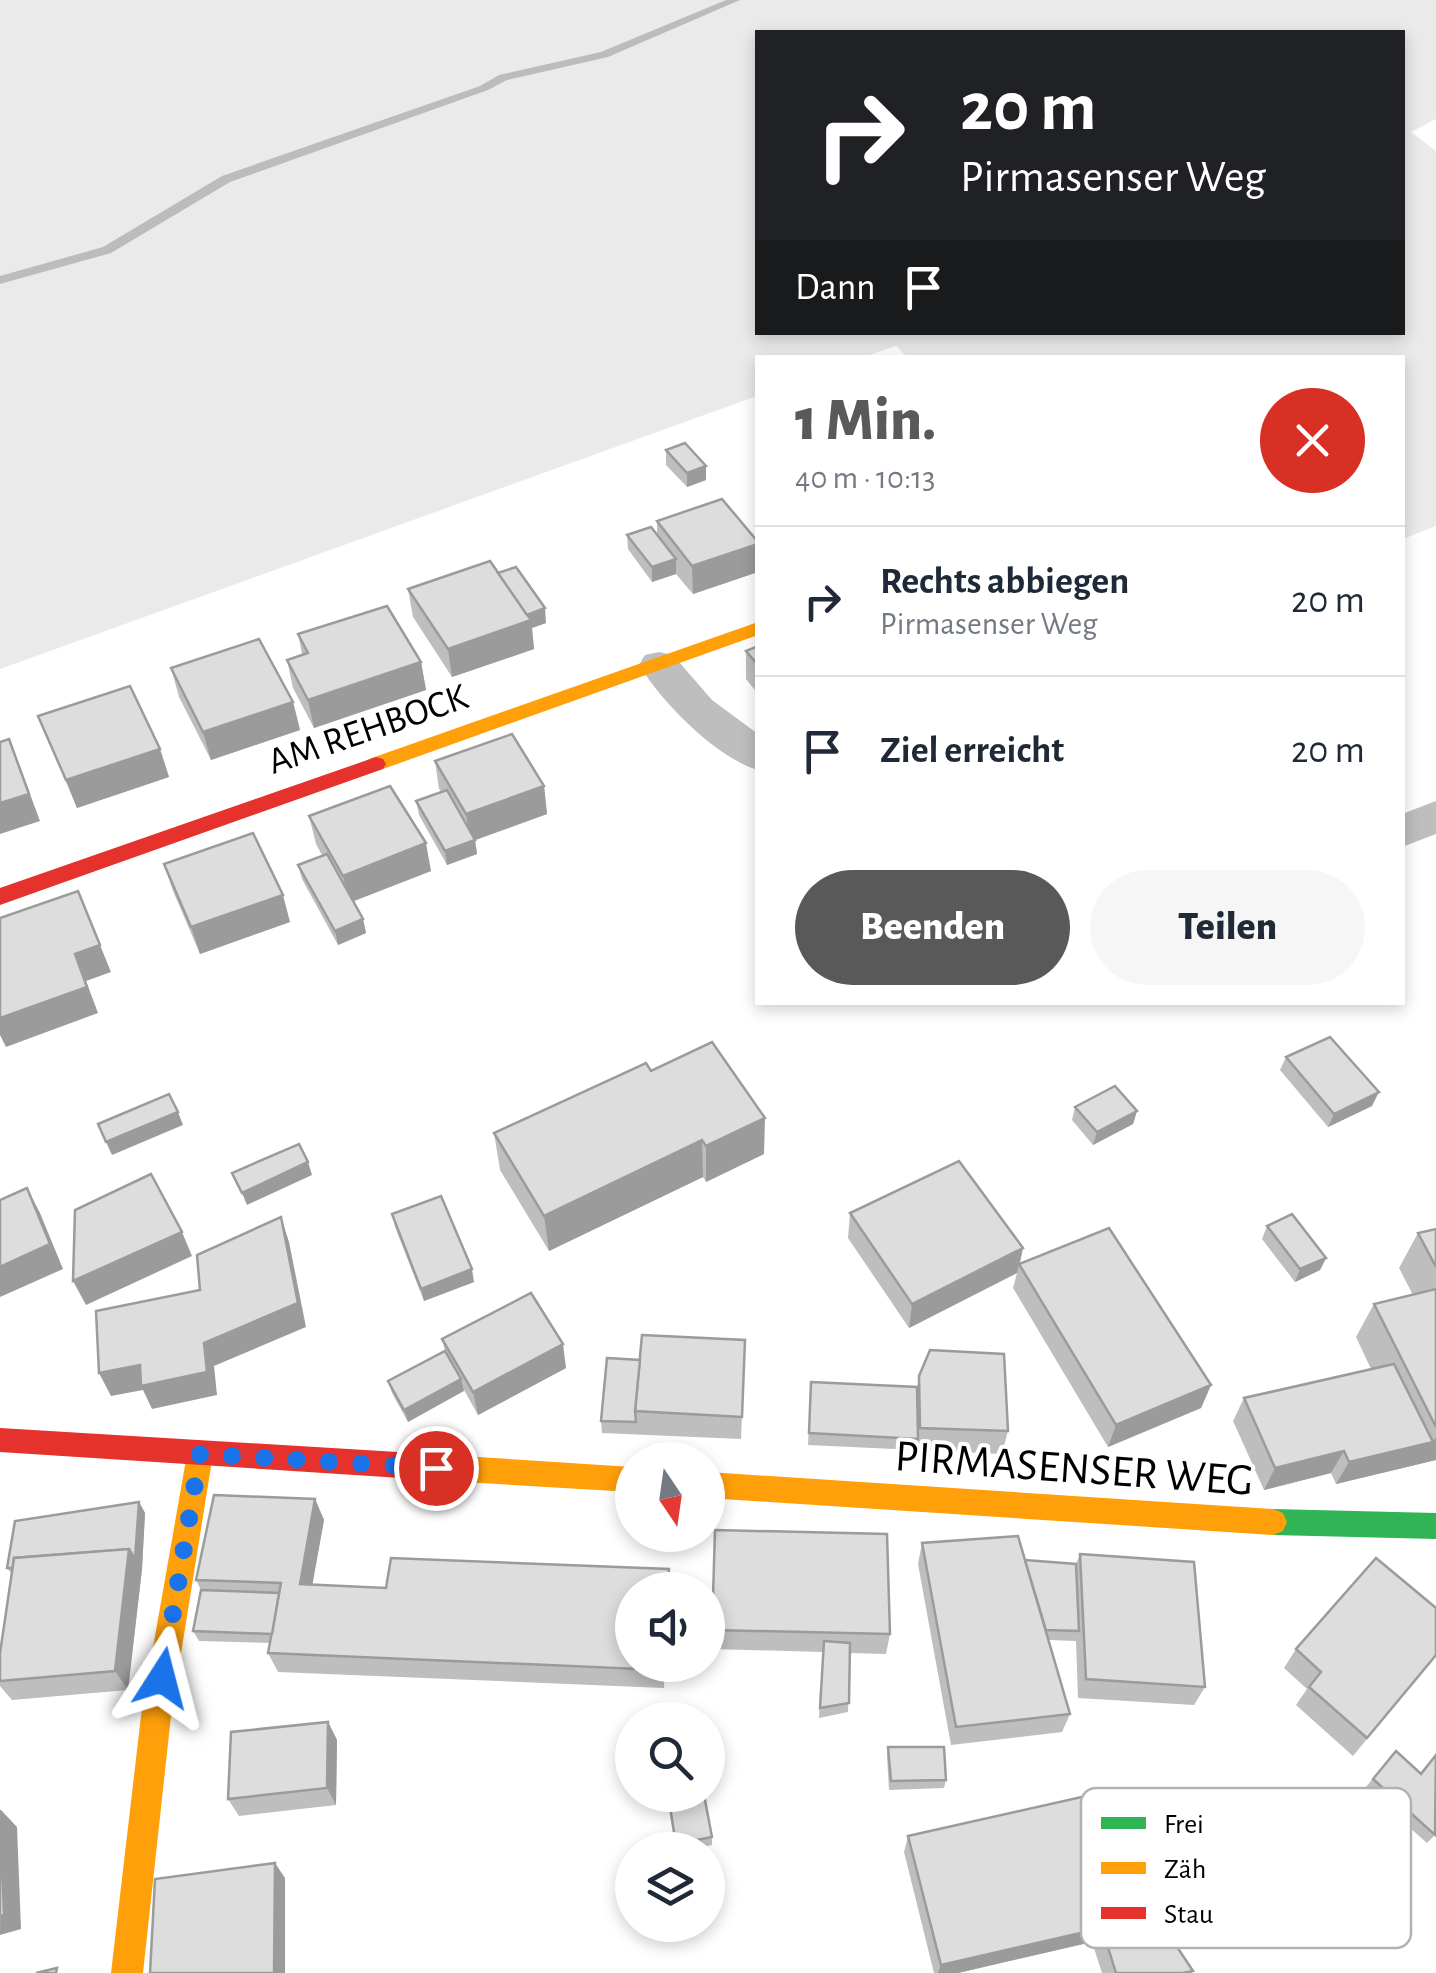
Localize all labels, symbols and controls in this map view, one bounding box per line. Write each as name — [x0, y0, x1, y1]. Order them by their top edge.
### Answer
icon: right — [795, 70, 925, 200]
text: 20 m — [960, 73, 1097, 143]
text: Pirmasenser Weg — [960, 155, 1266, 200]
icon: arrive — [896, 260, 951, 315]
text: Dann — [795, 269, 876, 307]
button: close — [1260, 388, 1365, 493]
text: 1 Min. — [795, 391, 936, 451]
text: 40 m · 10:13 — [795, 462, 935, 494]
text: Rechts abbiegen — [880, 563, 1129, 601]
icon: right — [795, 574, 850, 629]
text: 20 m — [1291, 582, 1365, 620]
text: Pirmasenser Weg — [880, 608, 1098, 640]
street label: AM REHBOCK — [263, 678, 473, 782]
icon: arrive — [795, 724, 850, 779]
text: Ziel erreicht — [880, 732, 1064, 770]
text: 20 m — [1291, 732, 1365, 770]
button: Beenden — [795, 870, 1070, 985]
button: Teilen — [1090, 870, 1365, 985]
pin — [394, 1426, 479, 1511]
street label: PIRMASENSER WEG — [893, 1434, 1255, 1504]
icon: arrive — [409, 1441, 464, 1496]
north arrow — [615, 1442, 725, 1552]
map controls — [615, 1442, 725, 1942]
button: sound — [615, 1572, 725, 1682]
position arrow — [110, 1626, 214, 1730]
button: search — [615, 1702, 725, 1812]
legend — [1081, 1788, 1411, 1948]
text: Frei — [1164, 1811, 1204, 1839]
button: layers — [615, 1832, 725, 1942]
text: Zäh — [1164, 1856, 1206, 1884]
text: Stau — [1164, 1901, 1213, 1929]

